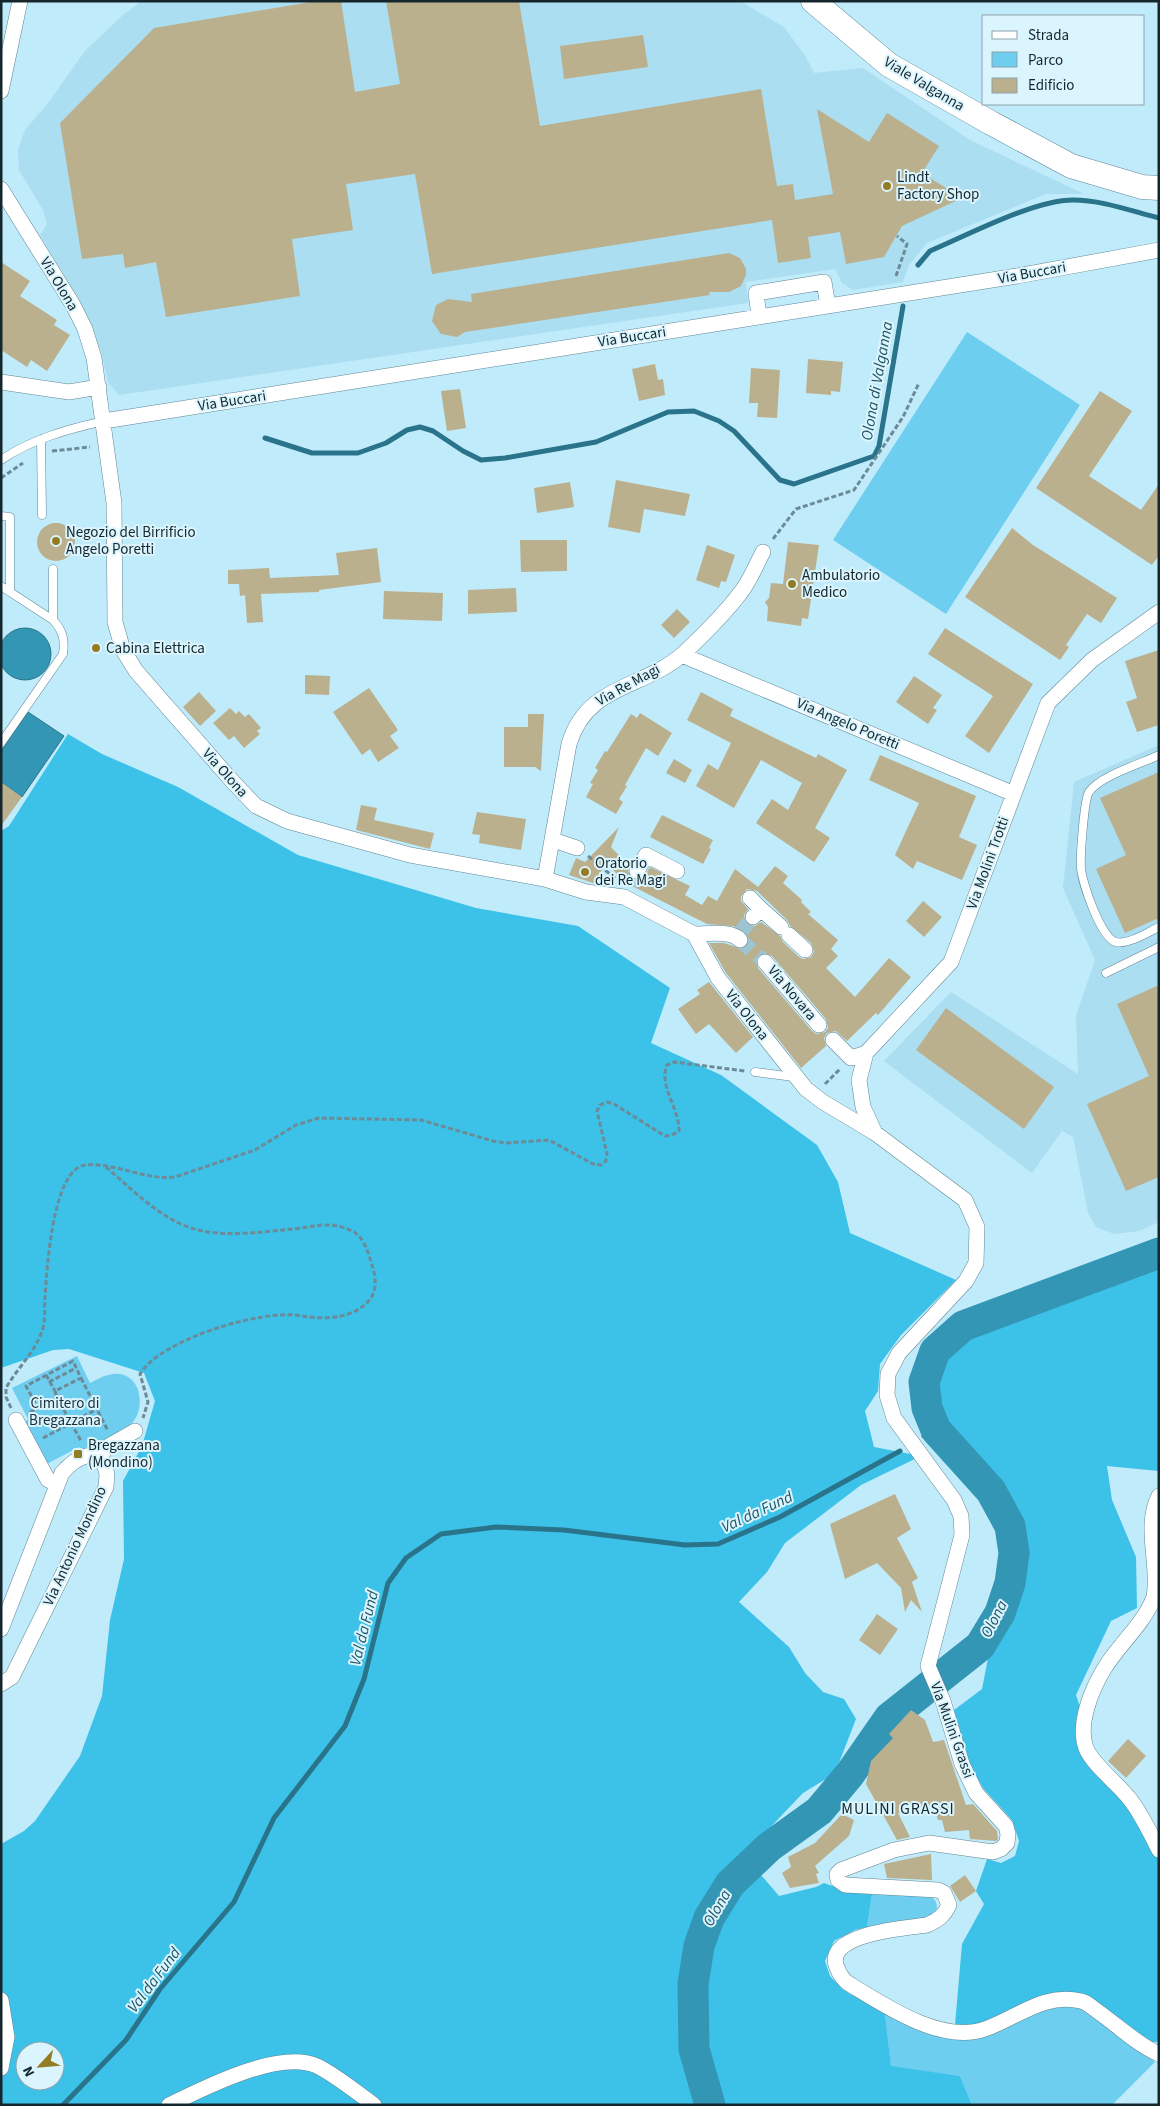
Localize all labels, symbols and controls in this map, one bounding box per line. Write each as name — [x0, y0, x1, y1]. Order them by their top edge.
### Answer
legend — [982, 15, 1145, 105]
text: Strada — [1028, 25, 1069, 46]
text: Parco — [1028, 50, 1063, 71]
street label: Viale Valganna — [880, 52, 968, 116]
text: Edificio — [1028, 75, 1075, 96]
place label: Lindt Factory Shop — [897, 167, 979, 205]
marker: Lindt Factory Shop — [881, 180, 893, 192]
street label: Via Olona — [35, 253, 83, 315]
street label: Via Buccari — [996, 257, 1068, 289]
water label: Olona di Valganna — [856, 319, 898, 442]
street label: Via Buccari — [596, 321, 668, 353]
street label: Via Buccari — [196, 385, 268, 417]
place label: Negozio del Birrificio Angelo Poretti — [66, 522, 196, 560]
marker: Negozio del Birrificio Angelo Poretti — [50, 535, 62, 547]
place label: Ambulatorio Medico — [802, 565, 880, 603]
marker: Ambulatorio Medico — [786, 578, 798, 590]
place label: Cabina Elettrica — [106, 638, 205, 659]
marker: Cabina Elettrica — [90, 642, 102, 654]
street label: Via Re Magi — [592, 659, 664, 711]
street label: Via Angelo Poretti — [793, 693, 903, 755]
street label: Via Olona — [197, 744, 253, 802]
street label: Via Molini Trotti — [962, 814, 1014, 912]
place label: Oratorio dei Re Magi — [595, 853, 666, 891]
marker: Oratorio dei Re Magi — [579, 866, 591, 878]
street label: Via Novara — [763, 961, 821, 1025]
street label: Via Olona — [720, 985, 774, 1045]
park label: Cimitero di Bregazzana — [29, 1393, 101, 1431]
place label: Bregazzana (Mondino) — [88, 1435, 160, 1473]
marker: Bregazzana (Mondino) — [72, 1448, 84, 1460]
street label: Via Antonio Mondino — [38, 1483, 112, 1609]
water label: Val da Fund — [718, 1486, 797, 1538]
water label: Val da Fund — [344, 1588, 384, 1668]
water label: Olona — [975, 1596, 1013, 1642]
street label: Via Mulini Grassi — [925, 1679, 979, 1781]
district label: MULINI GRASSI — [841, 1798, 955, 1820]
water label: Olona — [698, 1885, 737, 1931]
water label: Val da Fund — [122, 1943, 186, 2017]
north arrow — [15, 2041, 65, 2091]
text: N — [18, 2063, 40, 2080]

